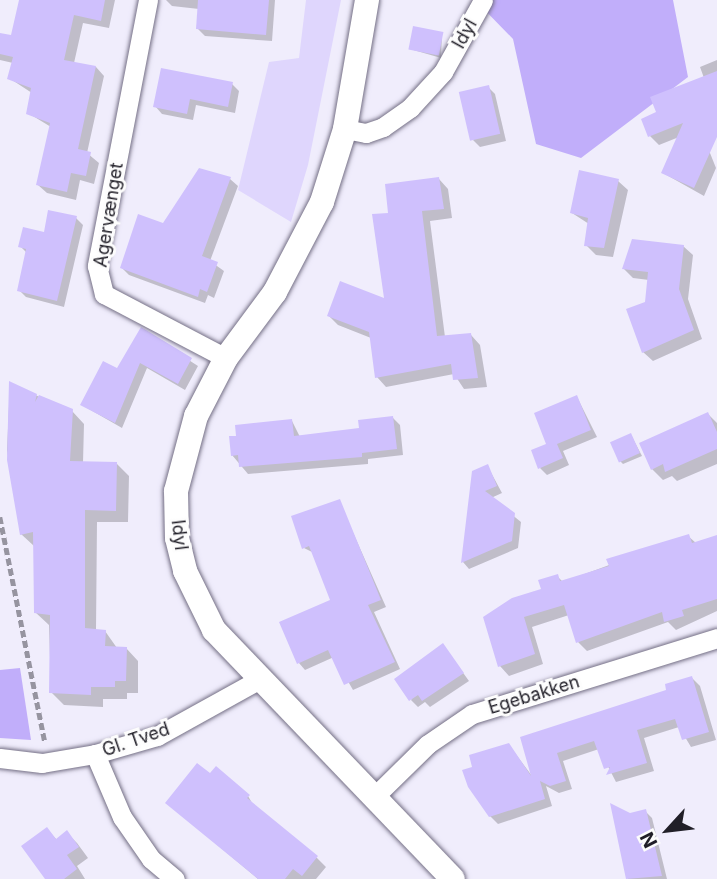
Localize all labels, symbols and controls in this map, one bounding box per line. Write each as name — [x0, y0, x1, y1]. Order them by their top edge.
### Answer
street label: Idyl — [448, 15, 482, 53]
street label: Agervænget — [90, 161, 128, 269]
street label: Idyl — [166, 519, 192, 551]
street label: Egebakken — [486, 671, 582, 719]
street label: Gl. Tved — [99, 718, 173, 762]
north arrow — [633, 795, 703, 865]
text: N — [635, 828, 662, 851]

